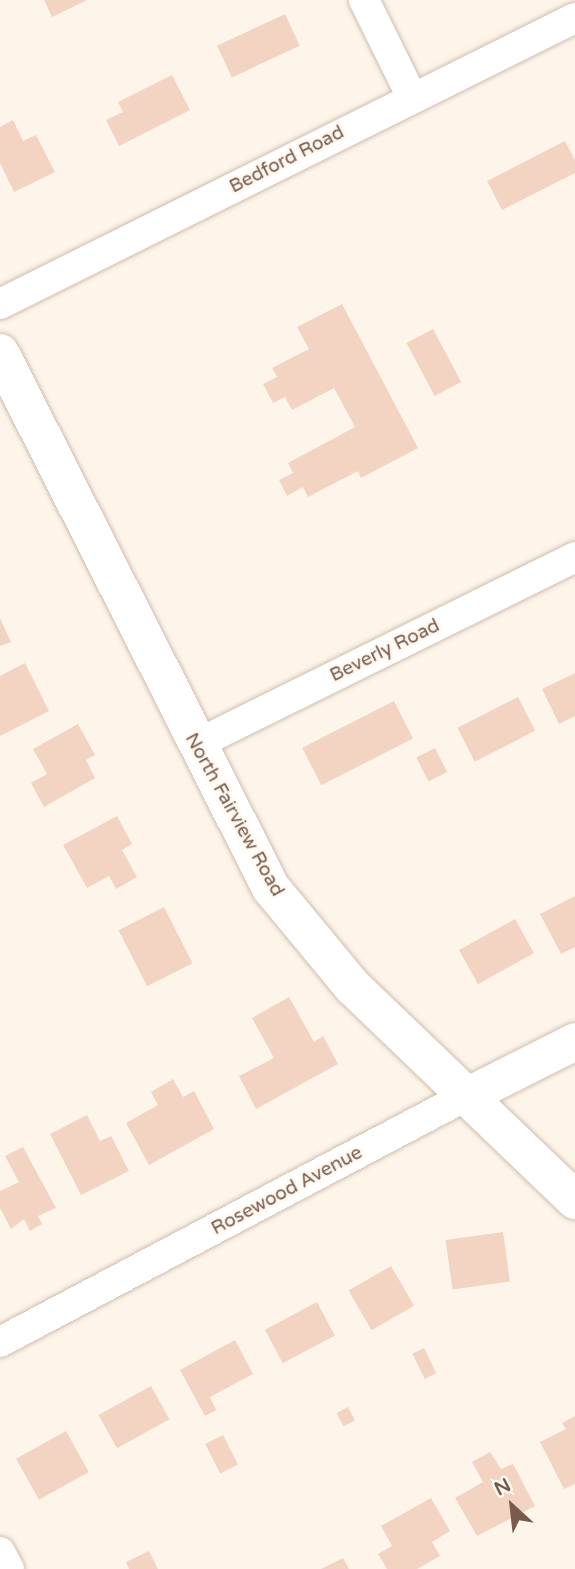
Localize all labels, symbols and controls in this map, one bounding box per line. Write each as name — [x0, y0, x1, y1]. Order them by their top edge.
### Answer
street label: Bedford Road — [226, 121, 348, 199]
street label: Beverly Road — [326, 615, 444, 687]
street label: North Fairview Road — [180, 729, 288, 901]
street label: Rosewood Avenue — [208, 1142, 366, 1240]
north arrow — [477, 1471, 547, 1541]
text: N — [491, 1474, 514, 1501]

